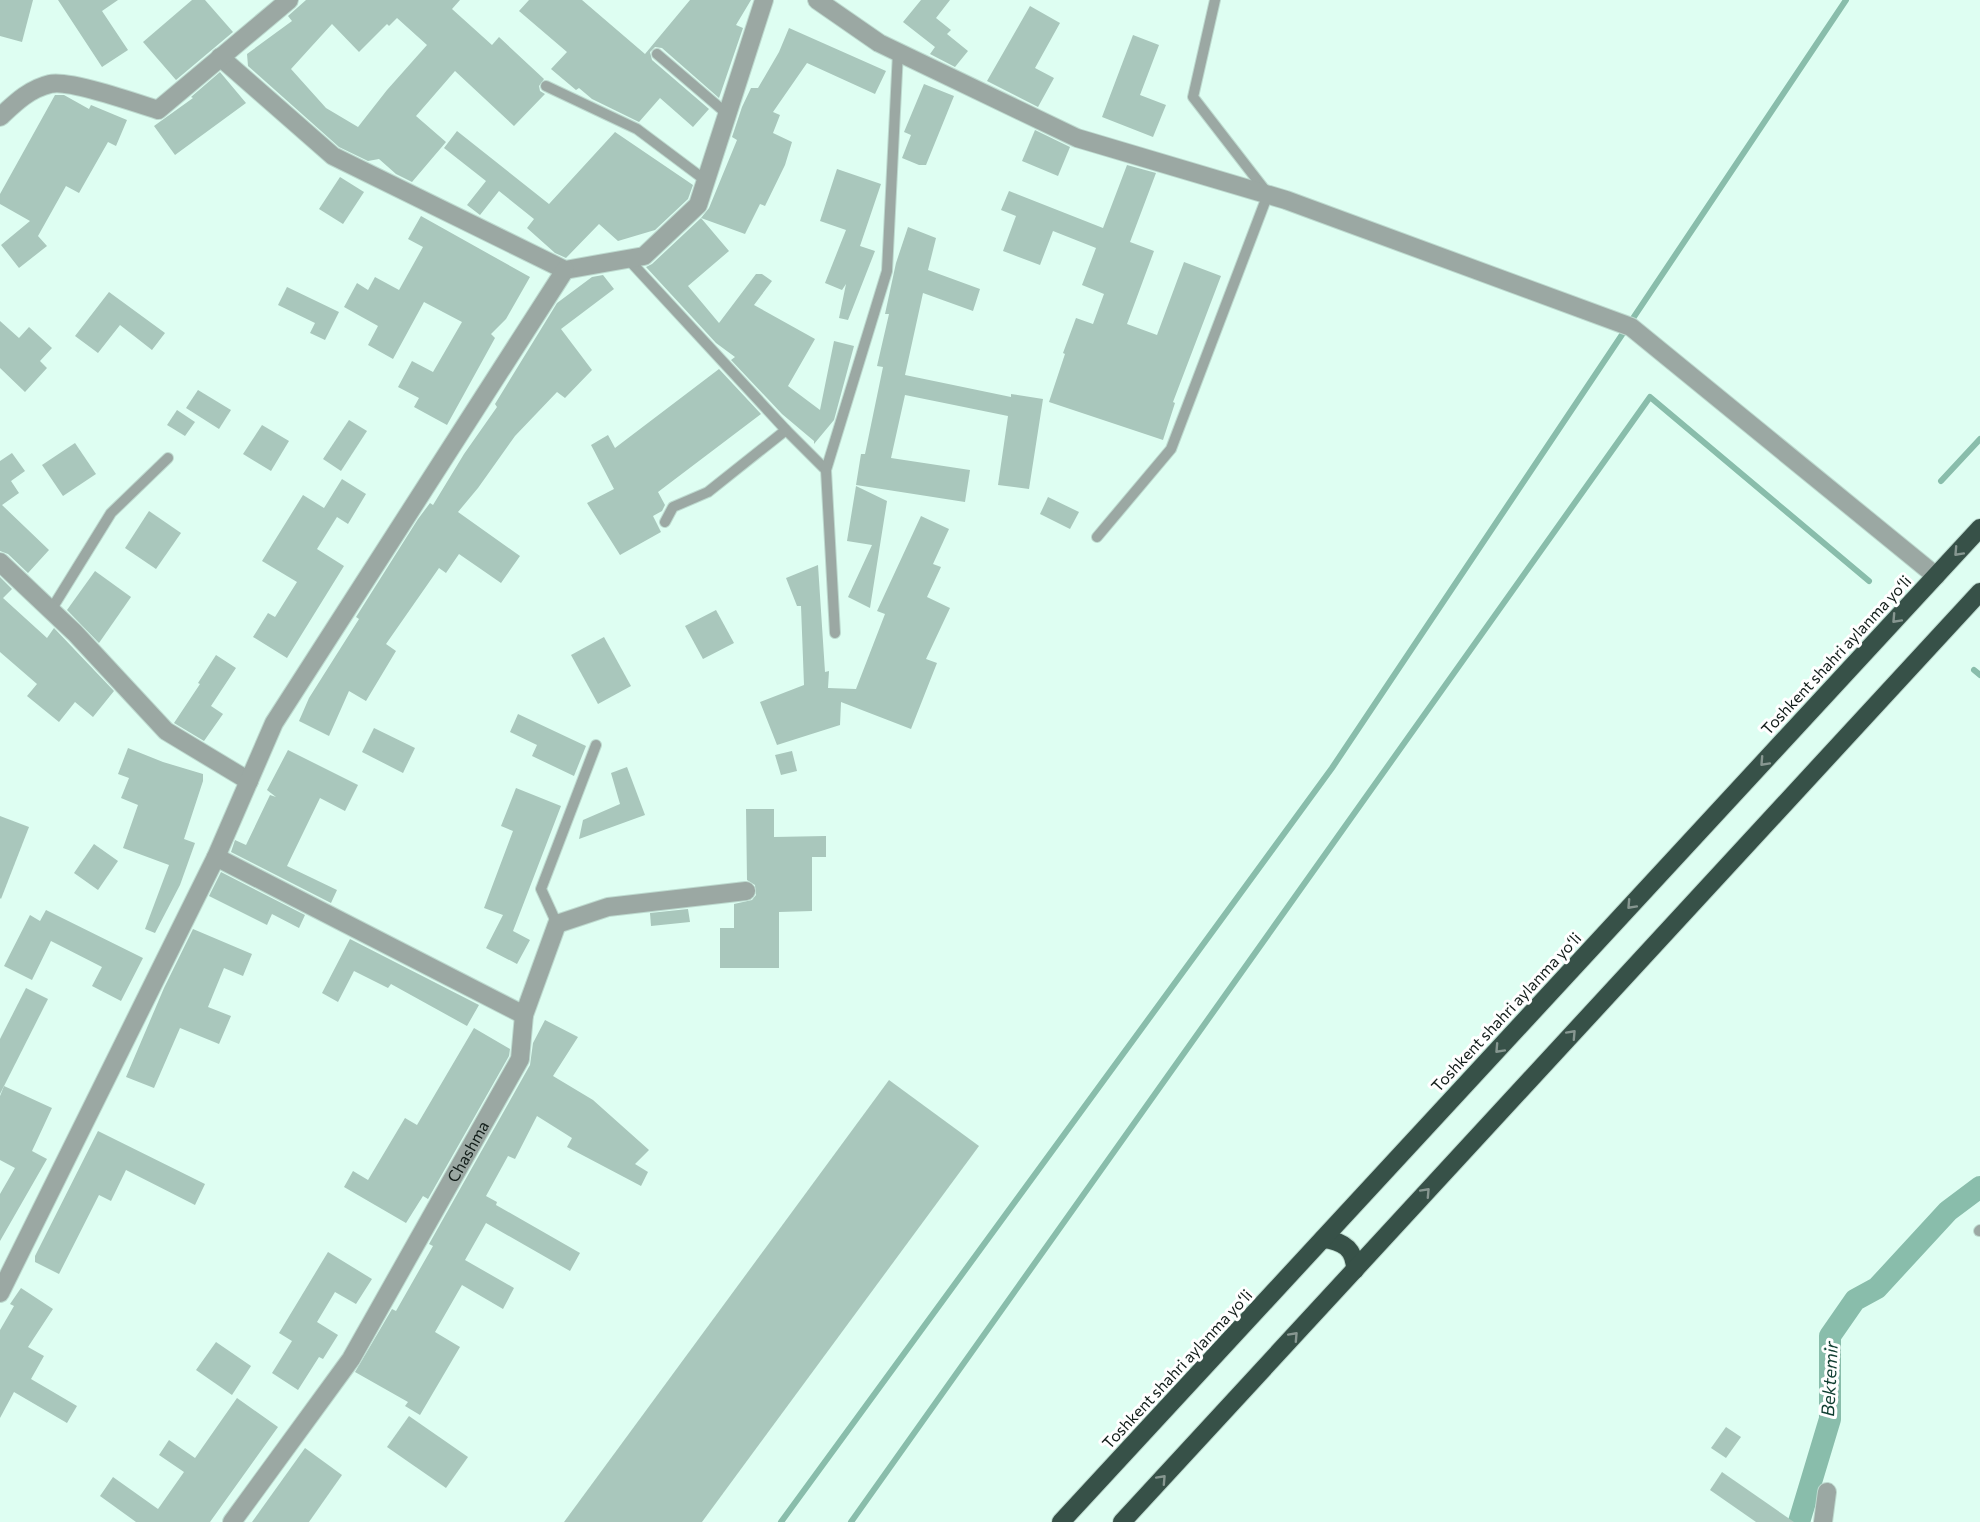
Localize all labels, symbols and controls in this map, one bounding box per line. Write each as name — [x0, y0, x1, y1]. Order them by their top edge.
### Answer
one-way arrow — [1954, 545, 1965, 556]
street label: Toshkent shahri aylanma yoʻli — [1757, 571, 1914, 738]
one-way arrow — [1892, 612, 1903, 622]
one-way arrow — [1760, 755, 1771, 766]
one-way arrow — [1628, 898, 1639, 909]
street label: Toshkent shahri aylanma yoʻli — [1427, 928, 1584, 1095]
one-way arrow — [1565, 1030, 1576, 1041]
one-way arrow — [1495, 1042, 1506, 1052]
street label: Chashma — [443, 1117, 492, 1185]
one-way arrow — [1419, 1189, 1430, 1199]
street label: Toshkent shahri aylanma yoʻli — [1098, 1285, 1255, 1452]
one-way arrow — [1287, 1332, 1298, 1343]
water label: Bektemir — [1816, 1340, 1842, 1417]
one-way arrow — [1154, 1475, 1165, 1486]

